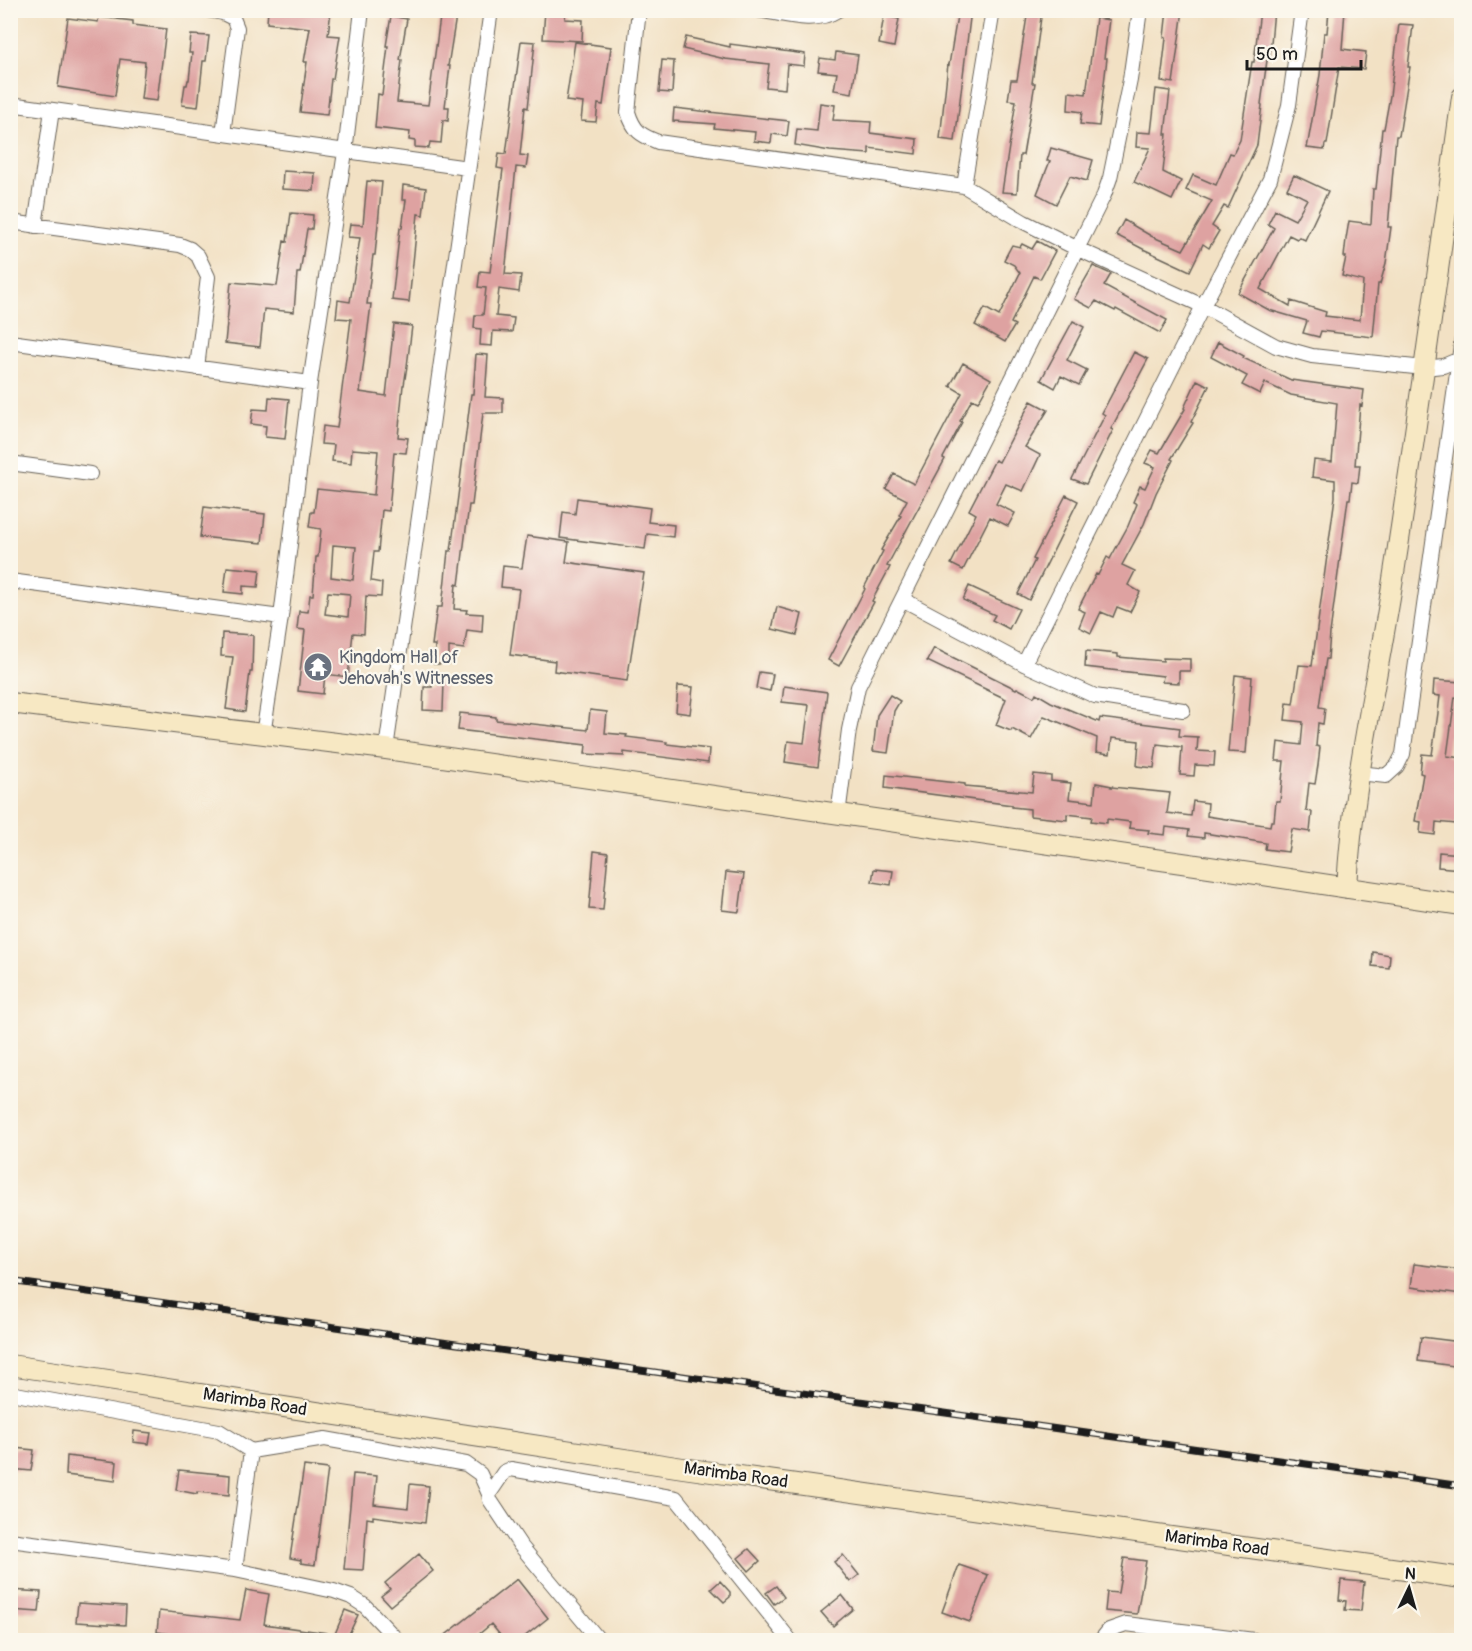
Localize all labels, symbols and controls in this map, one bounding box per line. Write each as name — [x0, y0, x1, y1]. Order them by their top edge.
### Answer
scale bar — [1247, 33, 1361, 71]
text: 50 m — [1256, 43, 1298, 66]
place label: Kingdom Hall of Jehovah's Witnesses — [339, 646, 493, 690]
temple icon: Kingdom Hall of Jehovah's Witnesses — [302, 651, 334, 683]
street label: Marimba Road — [201, 1382, 309, 1422]
street label: Marimba Road — [682, 1456, 790, 1494]
street label: Marimba Road — [1163, 1524, 1271, 1562]
north arrow — [1379, 1558, 1439, 1618]
text: N — [1404, 1564, 1417, 1585]

